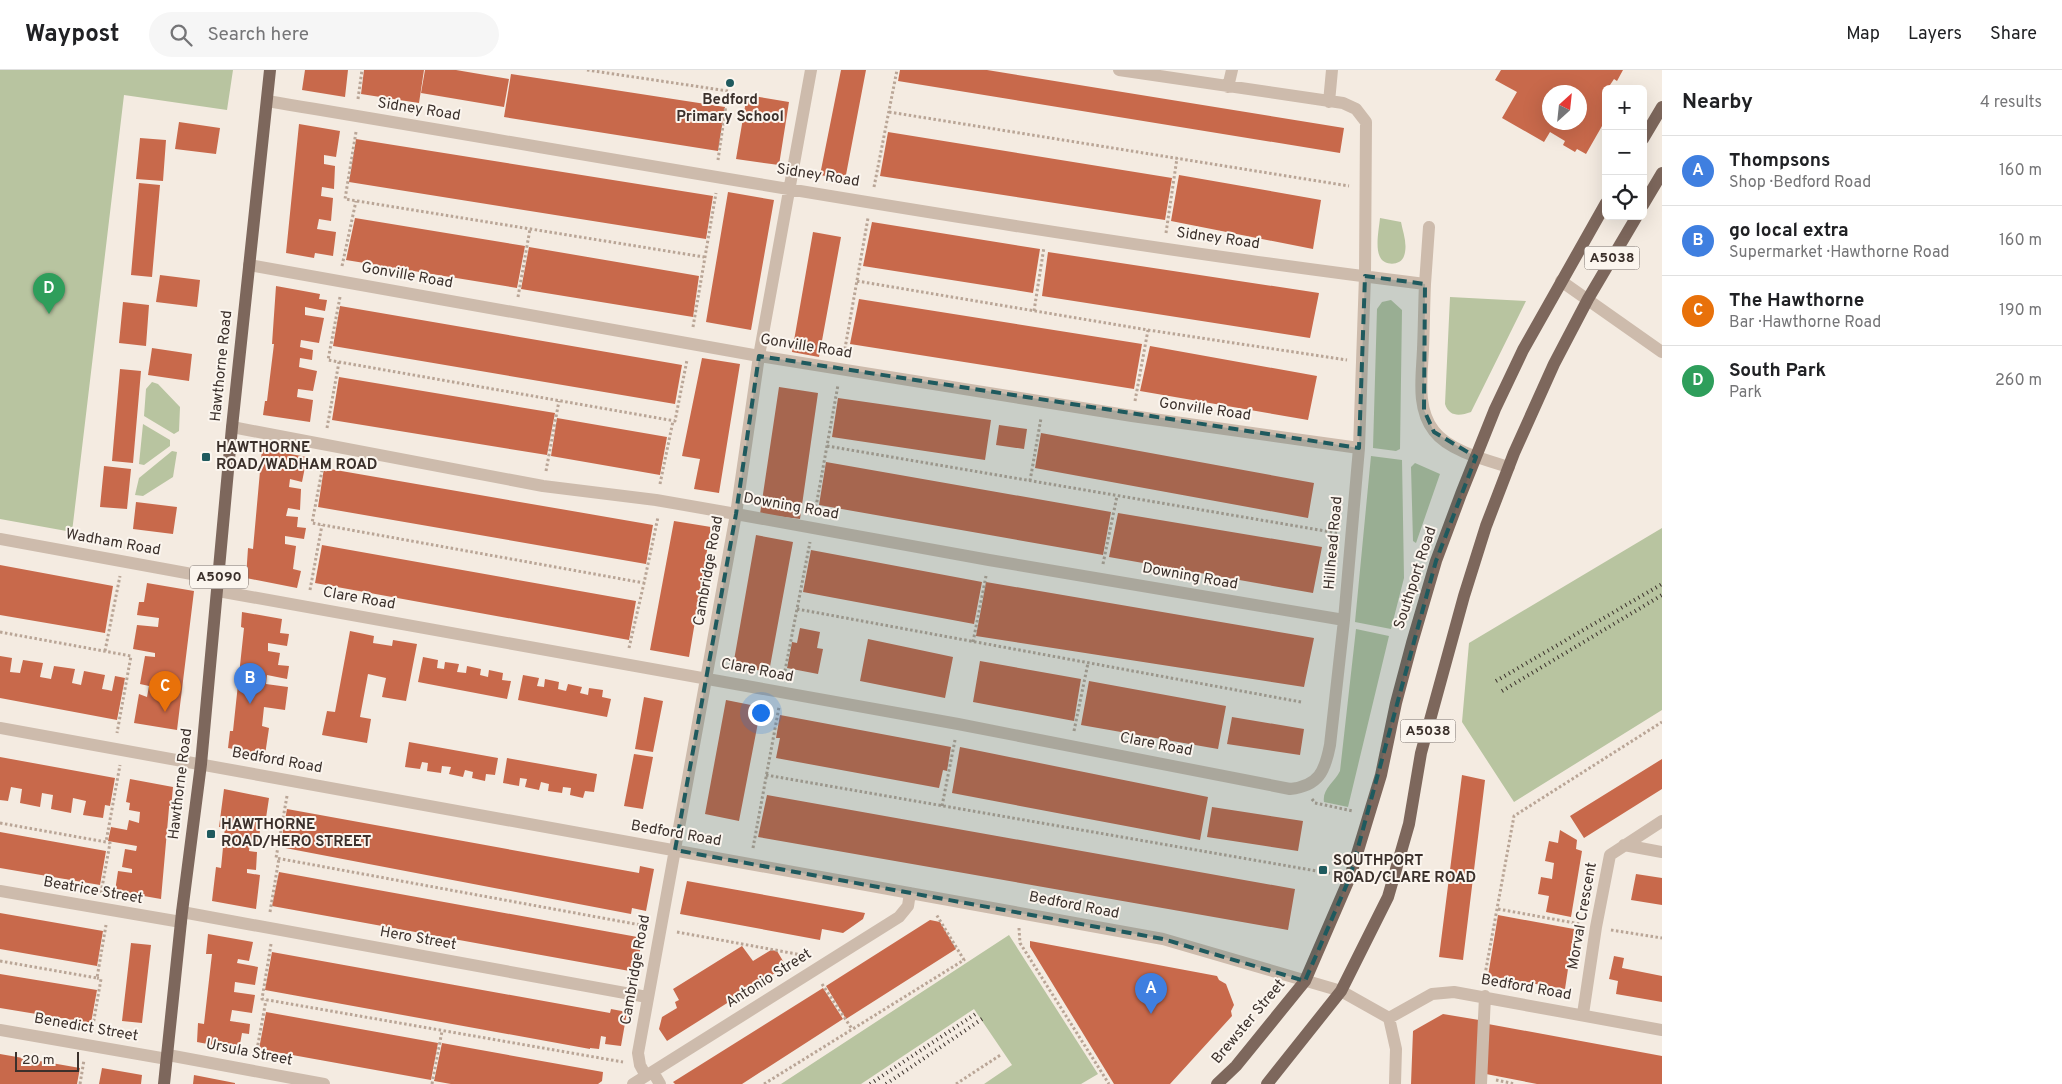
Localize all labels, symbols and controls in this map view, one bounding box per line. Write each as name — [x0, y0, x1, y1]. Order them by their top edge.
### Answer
search box — [149, 12, 499, 57]
text: Waypost — [25, 20, 119, 50]
icon: search — [167, 21, 195, 49]
text: Search here — [207, 23, 309, 47]
text: Map — [1846, 23, 1880, 46]
text: Layers — [1908, 23, 1962, 46]
text: Share — [1990, 23, 2037, 46]
marker: Bedford Primary School — [724, 77, 736, 89]
north arrow — [1542, 85, 1587, 130]
map controls — [1602, 85, 1647, 220]
button: + — [1602, 85, 1647, 130]
text: Nearby — [1682, 89, 1753, 116]
place label: Bedford Primary School — [676, 91, 784, 127]
text: 4 results — [1980, 93, 2042, 113]
street label: Sidney Road — [376, 94, 462, 126]
button: − — [1602, 130, 1647, 175]
text: Thompsons — [1729, 149, 1830, 173]
street label: Sidney Road — [775, 160, 861, 192]
text: A — [1692, 161, 1704, 181]
text: 160 m — [1999, 161, 2042, 181]
text: Shop · Bedford Road — [1729, 173, 1871, 193]
button: locate — [1602, 175, 1647, 220]
text: go local extra — [1729, 219, 1849, 243]
street label: Sidney Road — [1175, 224, 1261, 254]
text: B — [1692, 231, 1704, 251]
text: 160 m — [1999, 231, 2042, 251]
text: Supermarket · Hawthorne Road — [1729, 243, 1950, 263]
road number: A5038 — [1584, 247, 1640, 270]
street label: Gonville Road — [360, 259, 454, 293]
pin: D — [33, 273, 65, 314]
text: The Hawthorne — [1729, 289, 1864, 313]
text: C — [1693, 301, 1703, 321]
text: 190 m — [1999, 301, 2042, 321]
street label: Hawthorne Road — [207, 309, 237, 423]
text: Bar · Hawthorne Road — [1729, 313, 1881, 333]
street label: Gonville Road — [759, 330, 853, 364]
text: South Park — [1729, 359, 1826, 383]
text: D — [1692, 371, 1704, 391]
text: 260 m — [1995, 371, 2042, 391]
text: Park — [1729, 383, 1762, 403]
street label: Gonville Road — [1158, 394, 1252, 426]
place label: HAWTHORNE ROAD/WADHAM ROAD — [216, 439, 377, 475]
marker: HAWTHORNE ROAD/WADHAM ROAD — [200, 451, 212, 463]
street label: Downing Road — [742, 489, 840, 525]
street label: Hillhead Road — [1320, 496, 1348, 590]
street label: Cambridge Road — [690, 514, 728, 628]
street label: Southport Road — [1391, 524, 1441, 632]
street label: Wadham Road — [64, 525, 162, 561]
street label: Downing Road — [1141, 559, 1239, 595]
road number: A5090 — [190, 566, 248, 588]
street label: Clare Road — [321, 583, 397, 615]
street label: Clare Road — [719, 655, 795, 687]
pin: B — [234, 663, 266, 704]
pin: C — [149, 671, 181, 712]
your location — [748, 700, 774, 726]
road number: A5038 — [1400, 719, 1456, 742]
street label: Hawthorne Road — [165, 727, 197, 841]
street label: Clare Road — [1118, 729, 1194, 761]
street label: Bedford Road — [230, 744, 324, 778]
place label: HAWTHORNE ROAD/HERO STREET — [221, 816, 371, 852]
street label: Bedford Road — [629, 817, 723, 851]
marker: HAWTHORNE ROAD/HERO STREET — [205, 828, 217, 840]
place label: SOUTHPORT ROAD/CLARE ROAD — [1333, 852, 1476, 888]
street label: Morval Crescent — [1564, 861, 1602, 971]
marker: SOUTHPORT ROAD/CLARE ROAD — [1317, 864, 1329, 876]
street label: Beatrice Street — [42, 873, 144, 909]
street label: Bedford Road — [1027, 888, 1121, 924]
street label: Cambridge Road — [617, 913, 655, 1027]
street label: Hero Street — [378, 923, 458, 955]
street label: Antonio Street — [723, 945, 815, 1013]
street label: Bedford Road — [1479, 971, 1573, 1005]
pin: A — [1135, 973, 1167, 1014]
street label: Brewster Street — [1208, 976, 1290, 1068]
street label: Benedict Street — [33, 1010, 139, 1046]
street label: Ursula Street — [204, 1035, 294, 1071]
scale bar — [15, 1049, 79, 1072]
text: 20 m — [22, 1052, 55, 1069]

